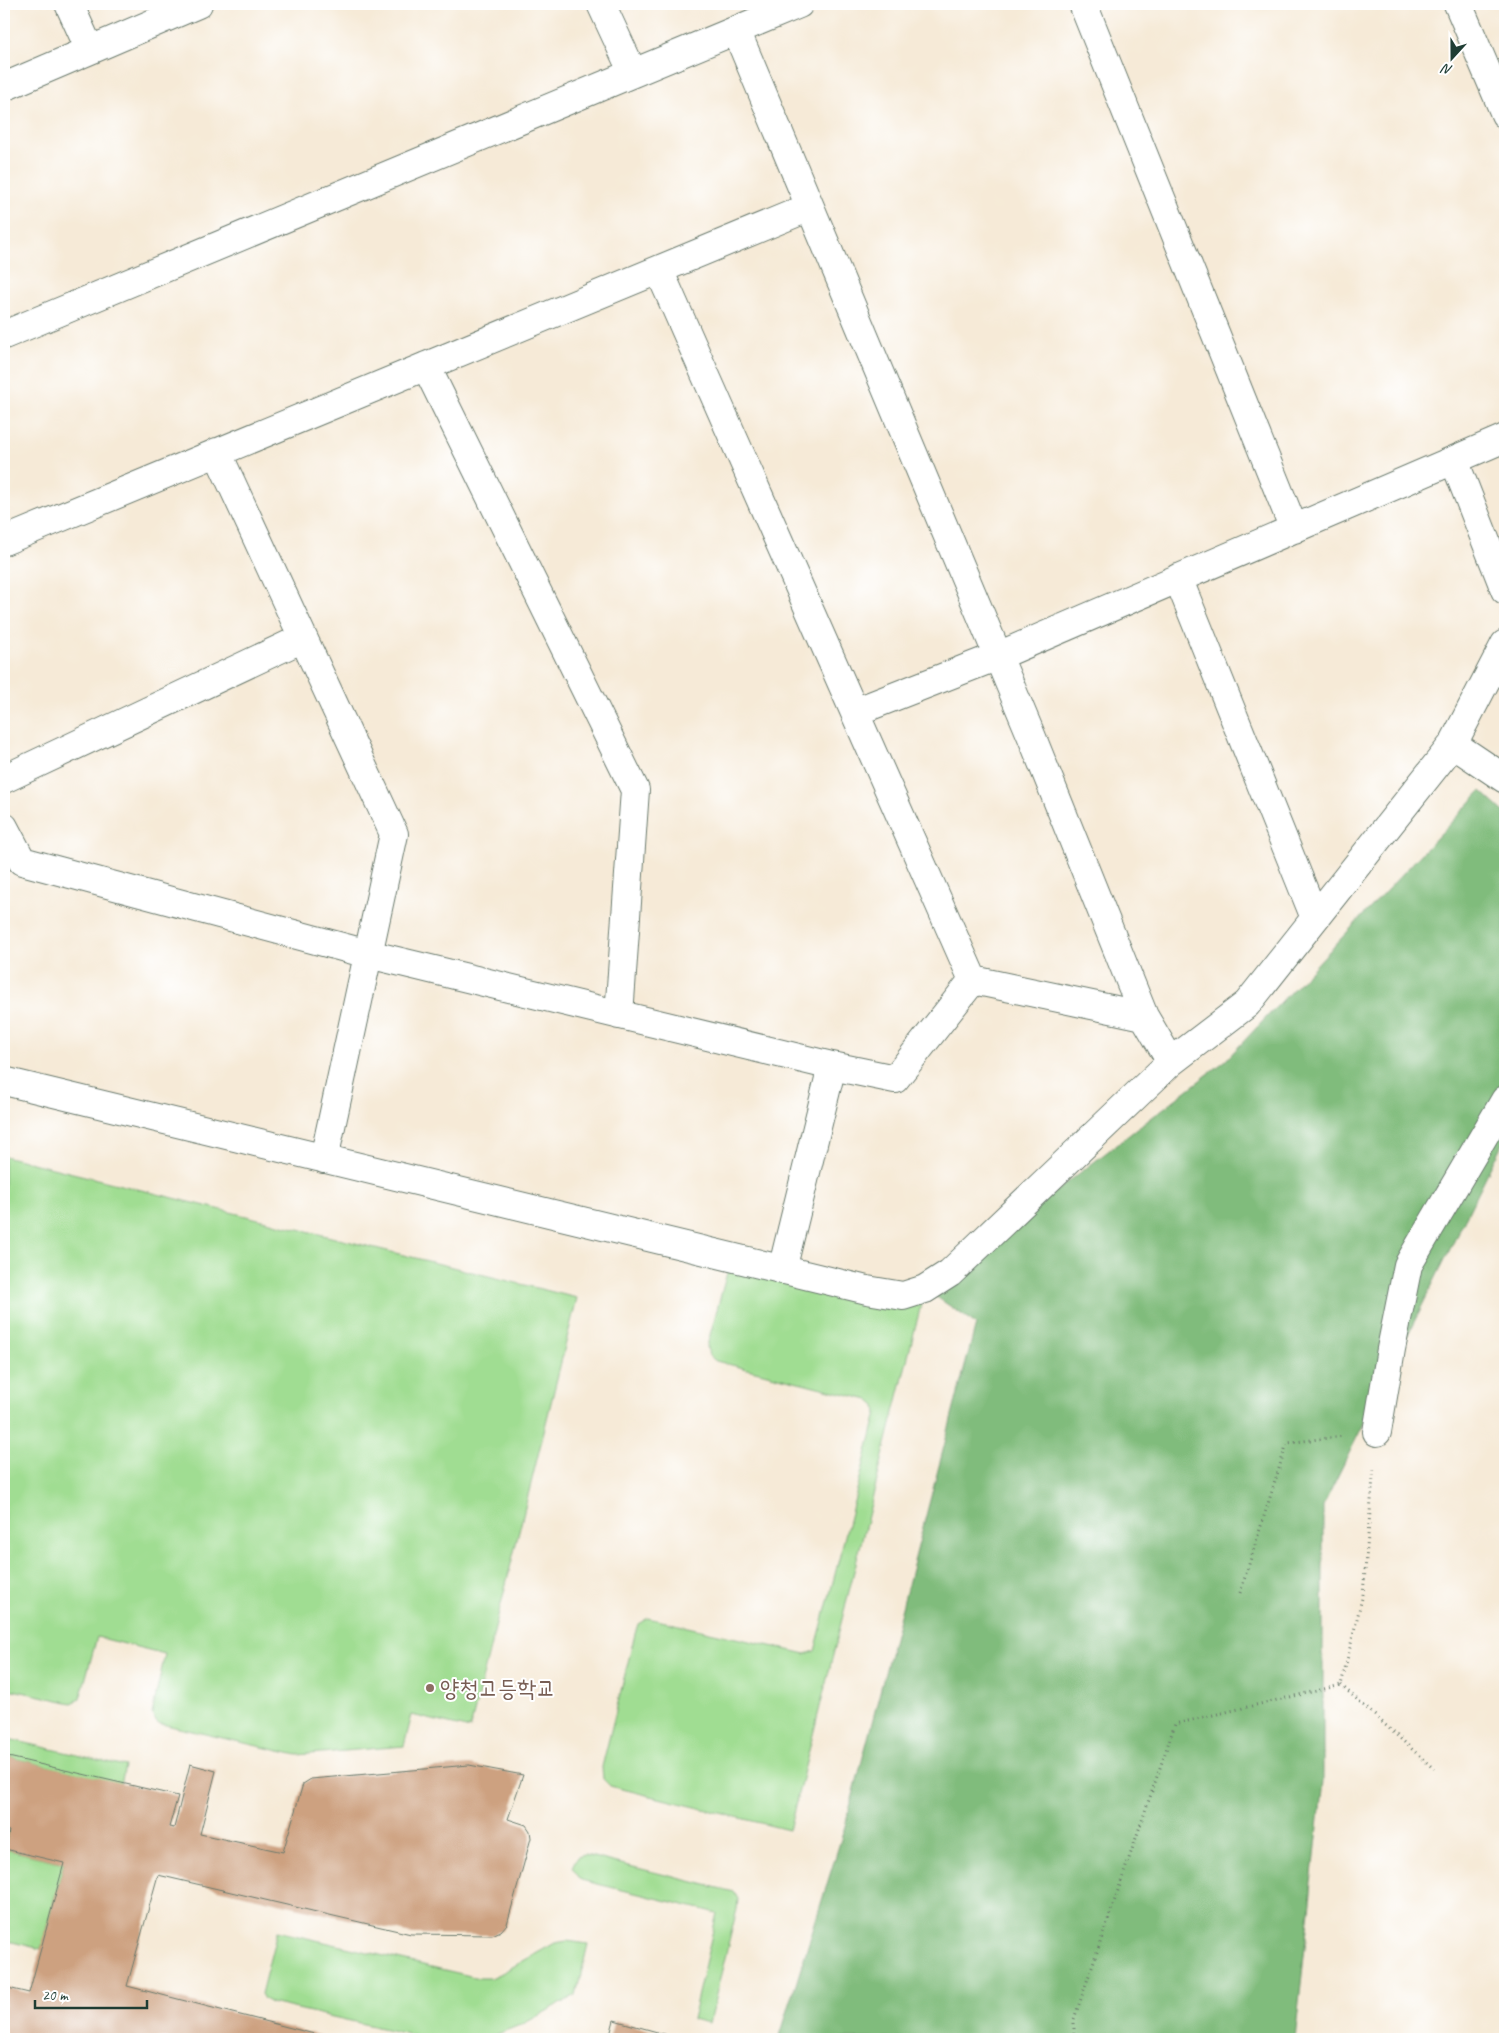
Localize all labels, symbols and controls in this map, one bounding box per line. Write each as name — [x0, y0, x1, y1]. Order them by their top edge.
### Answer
north arrow — [1426, 32, 1476, 82]
text: N — [1438, 59, 1455, 79]
place label: 양청고등학교 — [440, 1673, 556, 1703]
marker: 양청고등학교 — [424, 1682, 436, 1694]
scale bar — [35, 1978, 148, 2010]
text: 20 m — [42, 1986, 69, 2005]

